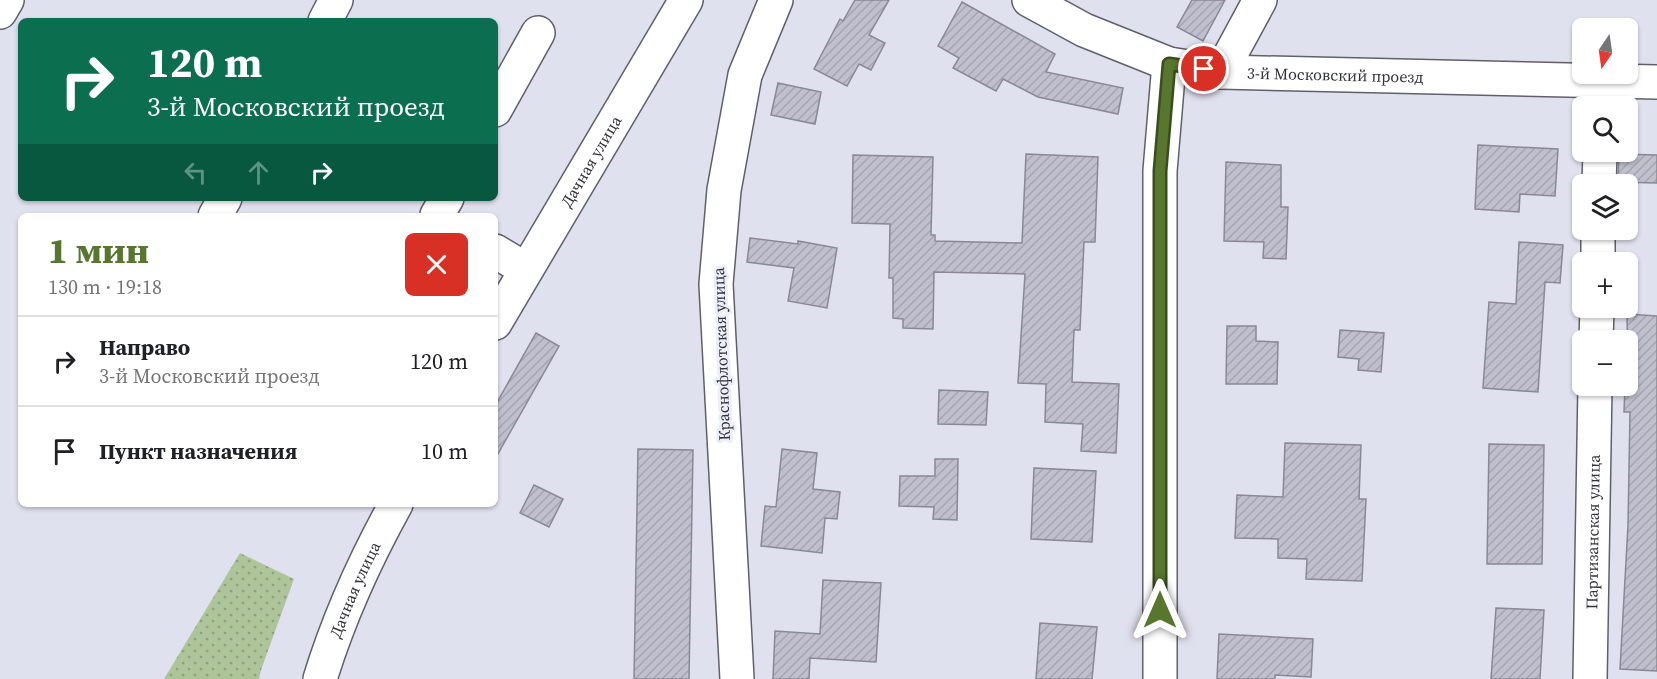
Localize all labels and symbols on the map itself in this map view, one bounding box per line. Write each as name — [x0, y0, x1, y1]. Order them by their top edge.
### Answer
north arrow — [1572, 18, 1638, 84]
pin — [1178, 43, 1229, 94]
street label: 3-й Московский проезд — [1247, 62, 1424, 88]
street label: Дачная улица — [555, 111, 627, 211]
street label: Краснофлотская улица — [707, 266, 735, 441]
street label: Партизанская улица — [1580, 454, 1605, 610]
street label: Дачная улица — [324, 537, 386, 641]
position arrow — [1128, 578, 1192, 642]

